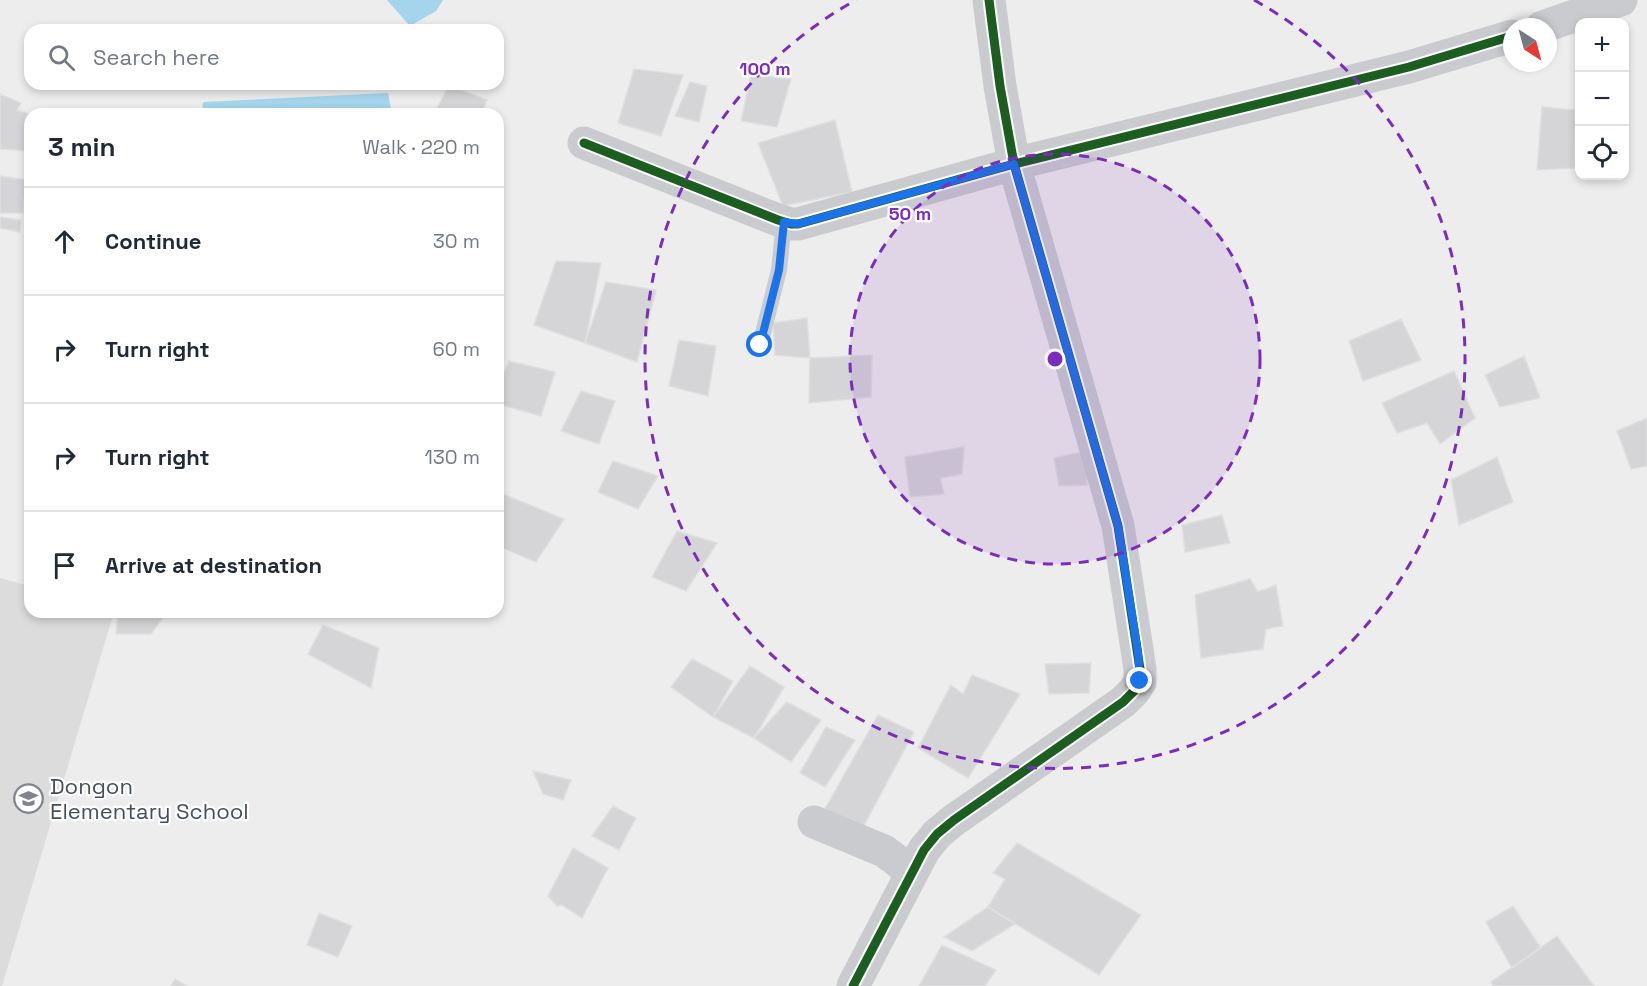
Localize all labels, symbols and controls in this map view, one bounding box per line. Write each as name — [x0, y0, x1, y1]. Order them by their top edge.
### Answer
north arrow — [1503, 18, 1557, 72]
map controls — [1575, 18, 1629, 180]
button: + — [1575, 18, 1629, 72]
search box — [24, 24, 504, 90]
icon: search — [45, 41, 78, 74]
text: Search here — [93, 43, 220, 71]
text: 100 m — [739, 57, 791, 80]
button: − — [1575, 72, 1629, 126]
button: locate — [1575, 126, 1629, 180]
text: 3 min — [48, 130, 116, 164]
text: Walk · 220 m — [362, 134, 480, 160]
text: 50 m — [889, 202, 931, 225]
icon: ahead — [48, 225, 81, 258]
text: Continue — [105, 227, 201, 255]
text: 30 m — [433, 228, 480, 254]
route start — [746, 331, 772, 357]
icon: right — [48, 333, 81, 366]
text: Turn right — [105, 335, 210, 363]
text: 60 m — [433, 336, 480, 362]
centre of rings — [1045, 349, 1065, 369]
icon: right — [48, 441, 81, 474]
text: Turn right — [105, 443, 210, 471]
text: 130 m — [424, 444, 480, 470]
icon: arrive — [48, 549, 81, 582]
text: Arrive at destination — [105, 551, 322, 579]
route end — [1126, 667, 1152, 693]
place label: Dongon Elementary School — [50, 772, 249, 825]
school or university icon: Dongon Elementary School — [13, 783, 45, 815]

